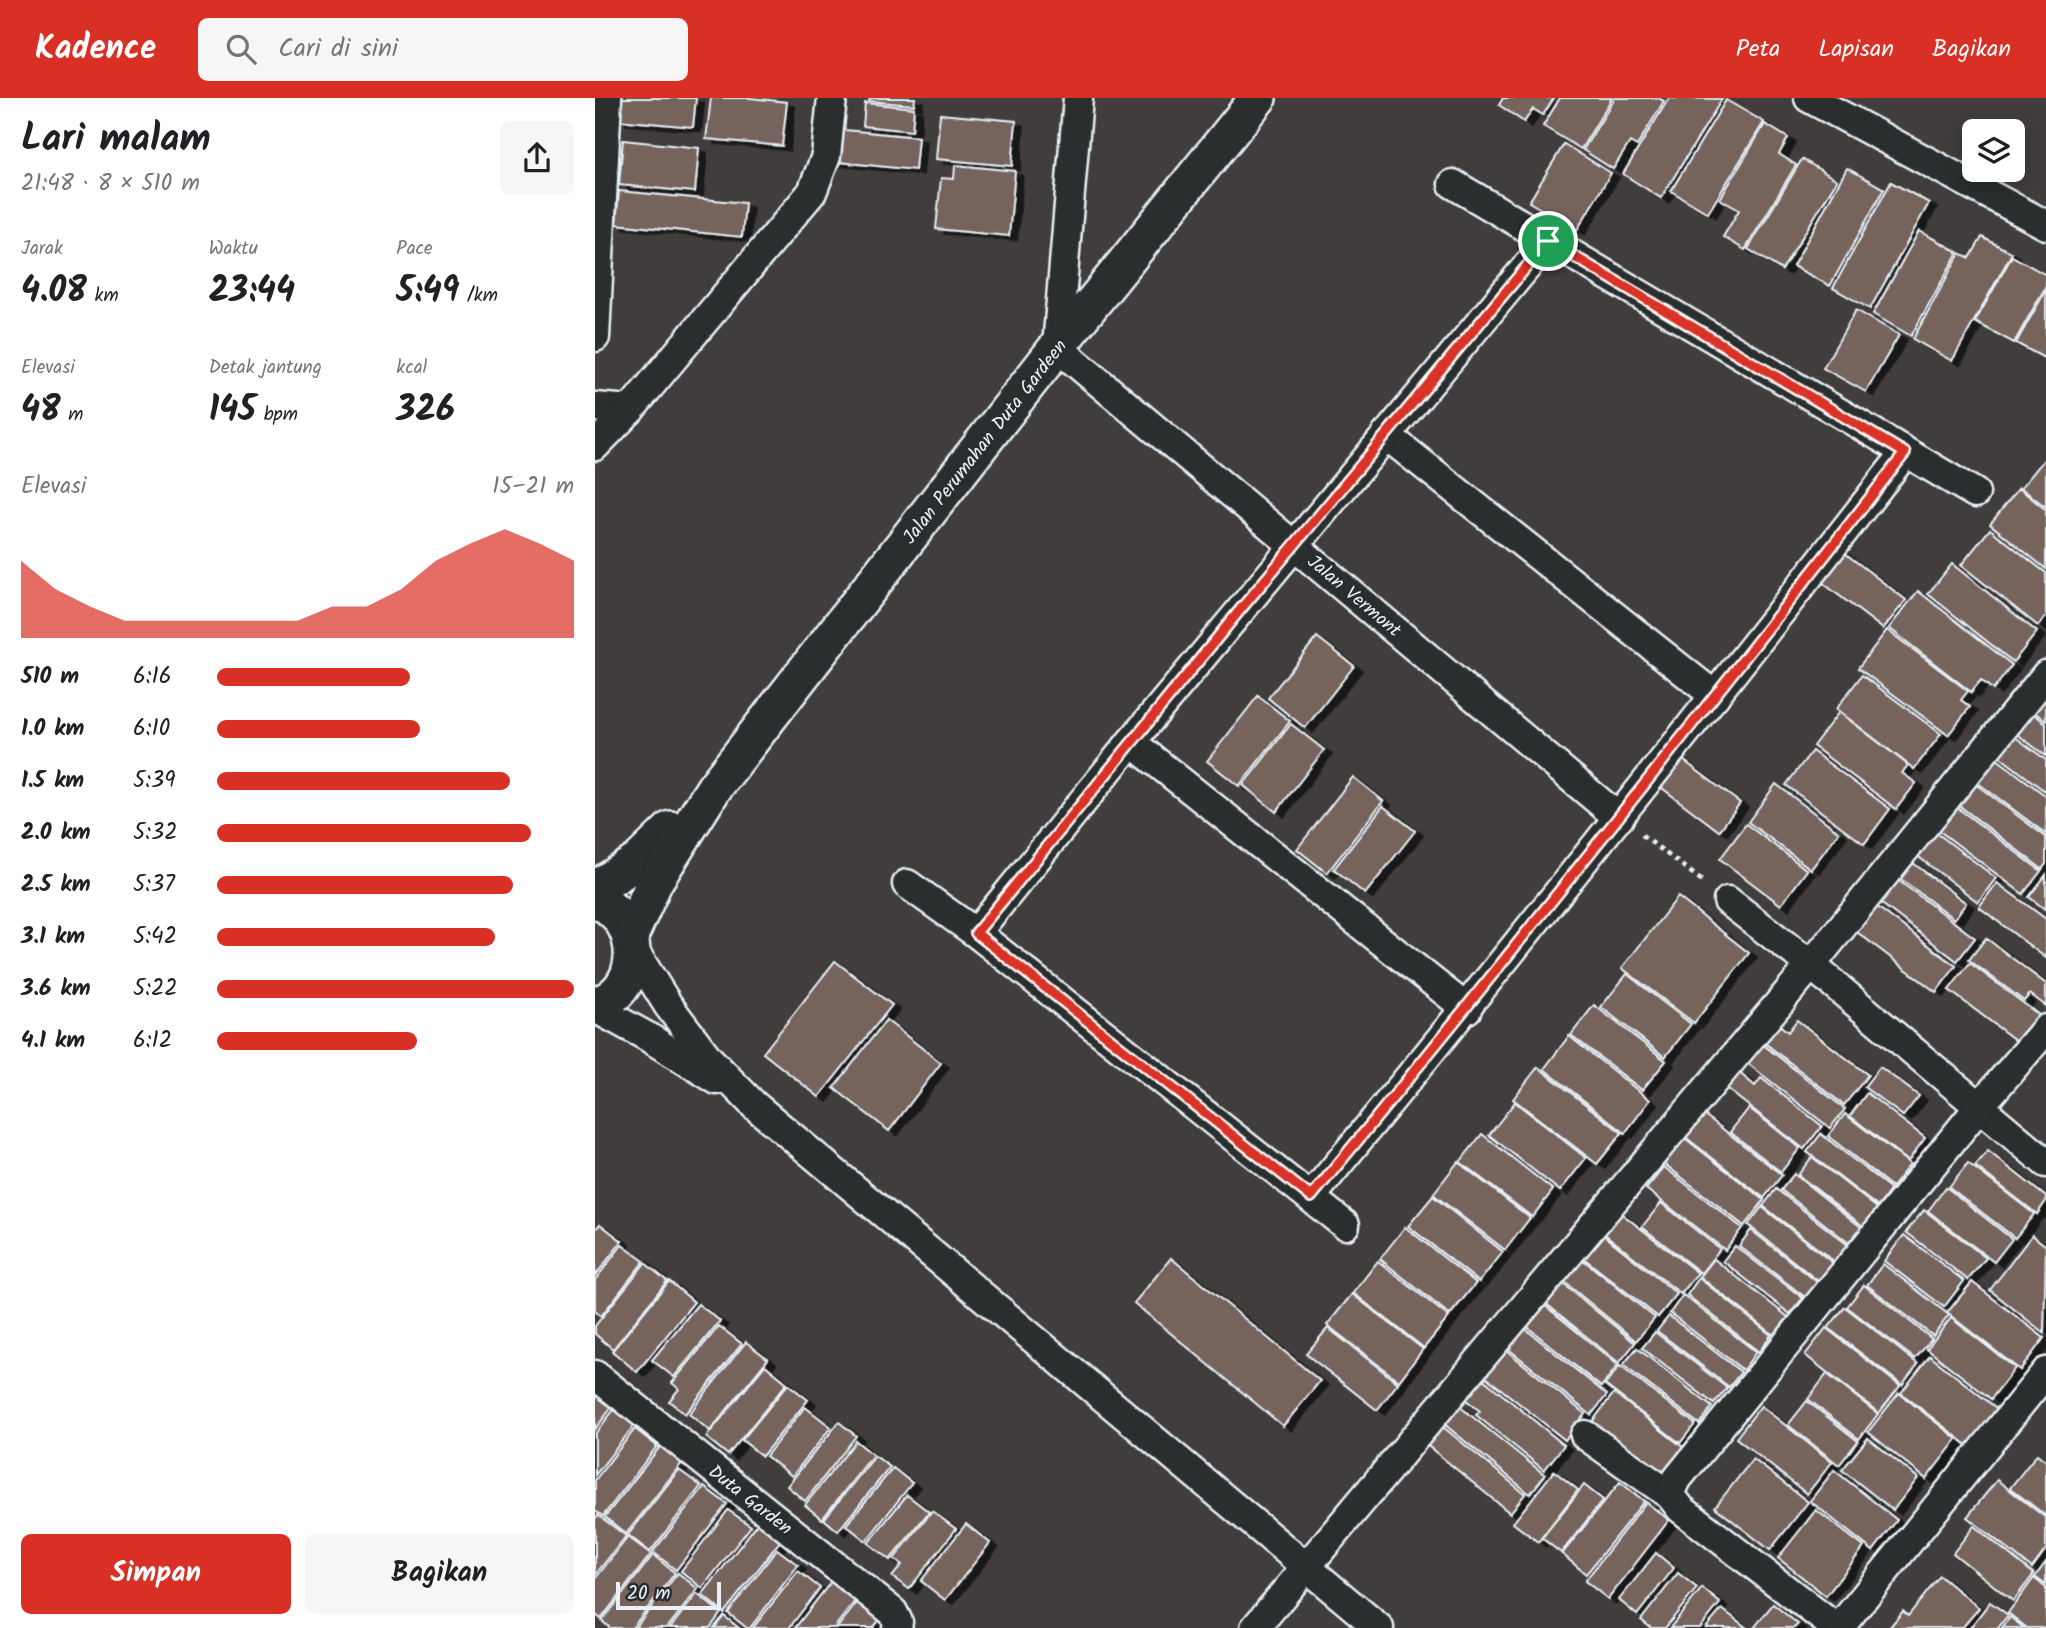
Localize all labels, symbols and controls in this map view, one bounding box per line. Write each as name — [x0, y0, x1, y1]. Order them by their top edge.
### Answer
search box — [198, 18, 688, 81]
text: Kadence — [35, 23, 156, 76]
text: Cari di sini — [278, 28, 398, 70]
icon: search — [222, 30, 260, 68]
text: Peta — [1736, 30, 1780, 69]
text: Lapisan — [1818, 30, 1894, 69]
text: Bagikan — [1932, 30, 2011, 69]
text: Lari malam — [21, 110, 211, 170]
map controls — [1962, 119, 2025, 182]
button: layers — [1962, 119, 2025, 182]
button: share — [500, 121, 574, 195]
text: 21:48 · 8 × 510 m — [21, 166, 200, 202]
pin — [1518, 211, 1578, 271]
icon: arrive — [1529, 222, 1567, 260]
text: Jarak — [21, 234, 63, 264]
text: Waktu — [209, 234, 258, 264]
text: Pace — [396, 234, 433, 264]
text: 4.08 — [21, 264, 87, 320]
text: 23:44 — [209, 264, 295, 320]
text: 5:49 — [396, 264, 459, 320]
text: km — [87, 281, 119, 311]
text: /km — [459, 281, 498, 311]
street label: Jalan Perumahan Duta Gardeen — [896, 333, 1075, 551]
text: Elevasi — [21, 353, 75, 383]
text: Detak jantung — [209, 353, 322, 383]
text: kcal — [396, 353, 427, 383]
text: 48 — [21, 383, 61, 439]
text: 145 — [209, 383, 256, 439]
text: 326 — [396, 383, 455, 439]
text: m — [61, 400, 83, 430]
text: bpm — [256, 400, 298, 430]
text: Elevasi — [21, 469, 86, 505]
text: 15–21 m — [492, 469, 574, 505]
street label: Jalan Vermont — [1300, 548, 1408, 645]
text: 510 m — [21, 659, 79, 695]
text: 6:16 — [133, 659, 171, 695]
text: 1.0 km — [21, 711, 84, 747]
text: 6:10 — [133, 711, 170, 747]
text: 1.5 km — [21, 763, 84, 799]
text: 5:39 — [133, 763, 175, 799]
text: 2.0 km — [21, 815, 91, 851]
text: 5:32 — [133, 815, 178, 851]
text: 2.5 km — [21, 867, 91, 903]
text: 5:37 — [133, 867, 175, 903]
text: 3.1 km — [21, 919, 85, 955]
text: 5:42 — [133, 919, 177, 955]
text: 3.6 km — [21, 971, 91, 1007]
text: 5:22 — [133, 971, 178, 1007]
text: 4.1 km — [21, 1023, 85, 1059]
text: 6:12 — [133, 1023, 172, 1059]
street label: Duta Garden — [701, 1458, 799, 1543]
button: Simpan — [21, 1534, 291, 1614]
button: Bagikan — [305, 1534, 574, 1614]
scale bar — [616, 1579, 721, 1611]
text: 20 m — [627, 1579, 670, 1609]

